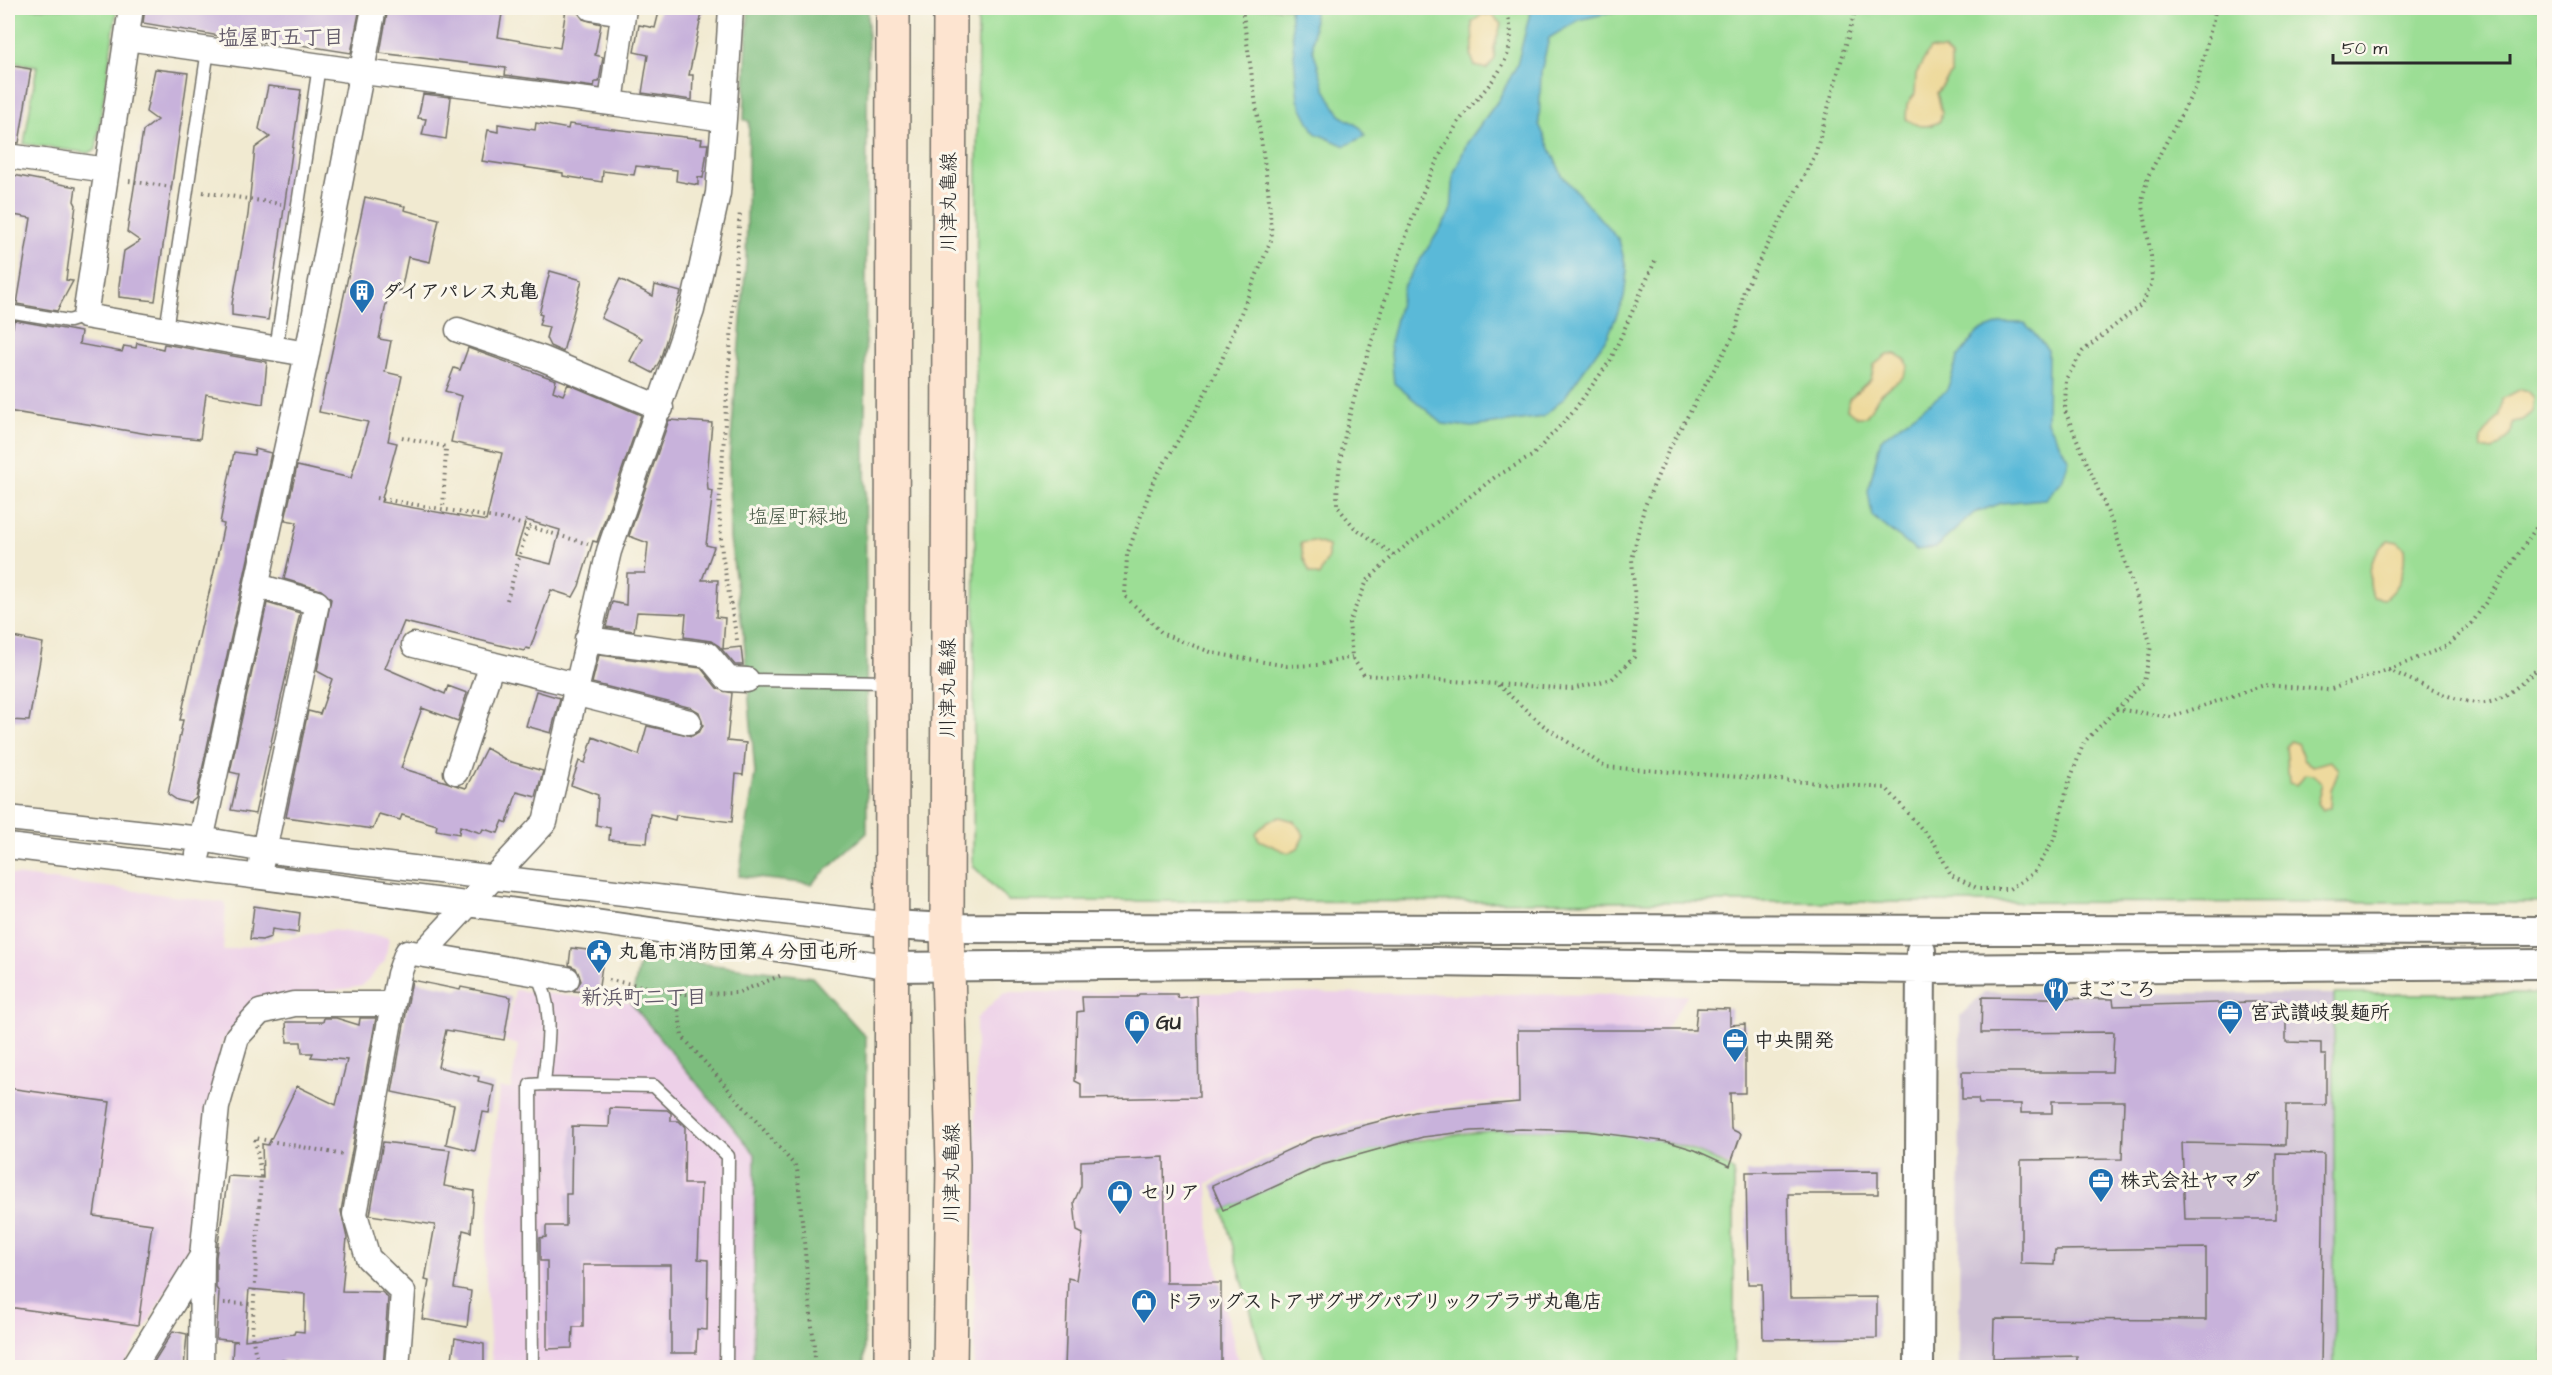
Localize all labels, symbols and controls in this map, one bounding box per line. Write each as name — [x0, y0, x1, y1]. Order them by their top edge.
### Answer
district label: 塩屋町五丁目 — [218, 23, 344, 52]
scale bar — [2333, 27, 2510, 65]
text: 50 m — [2342, 36, 2387, 61]
street label: 川津丸亀線 — [935, 152, 963, 252]
building icon: ダイアパレス丸亀 — [347, 277, 377, 315]
place label: ダイアパレス丸亀 — [382, 278, 539, 306]
park label: 塩屋町緑地 — [748, 503, 848, 531]
street label: 川津丸亀線 — [934, 638, 962, 738]
public building icon: 丸亀市消防団第４分団屯所 — [584, 937, 614, 975]
place label: 丸亀市消防団第４分団屯所 — [618, 938, 858, 966]
restaurant icon: まごころ — [2041, 975, 2071, 1013]
place label: まごころ — [2076, 976, 2156, 1004]
district label: 新浜町二丁目 — [581, 983, 707, 1012]
office icon: 宮武讃岐製麺所 — [2215, 998, 2245, 1036]
place label: 宮武讃岐製麺所 — [2250, 999, 2390, 1027]
shop icon: GU — [1122, 1008, 1152, 1046]
place label: GU — [1156, 1009, 1181, 1037]
office icon: 中央開発 — [1720, 1026, 1750, 1064]
place label: 中央開発 — [1754, 1027, 1834, 1055]
street label: 川津丸亀線 — [938, 1123, 966, 1223]
office icon: 株式会社ヤマダ — [2086, 1166, 2116, 1204]
place label: 株式会社ヤマダ — [2120, 1167, 2260, 1195]
shop icon: セリア — [1105, 1178, 1135, 1216]
place label: セリア — [1140, 1179, 1200, 1207]
shop icon: ドラッグストアザグザグパブリックプラザ丸亀店 — [1129, 1287, 1159, 1325]
place label: ドラッグストアザグザグパブリックプラザ丸亀店 — [1164, 1288, 1602, 1316]

